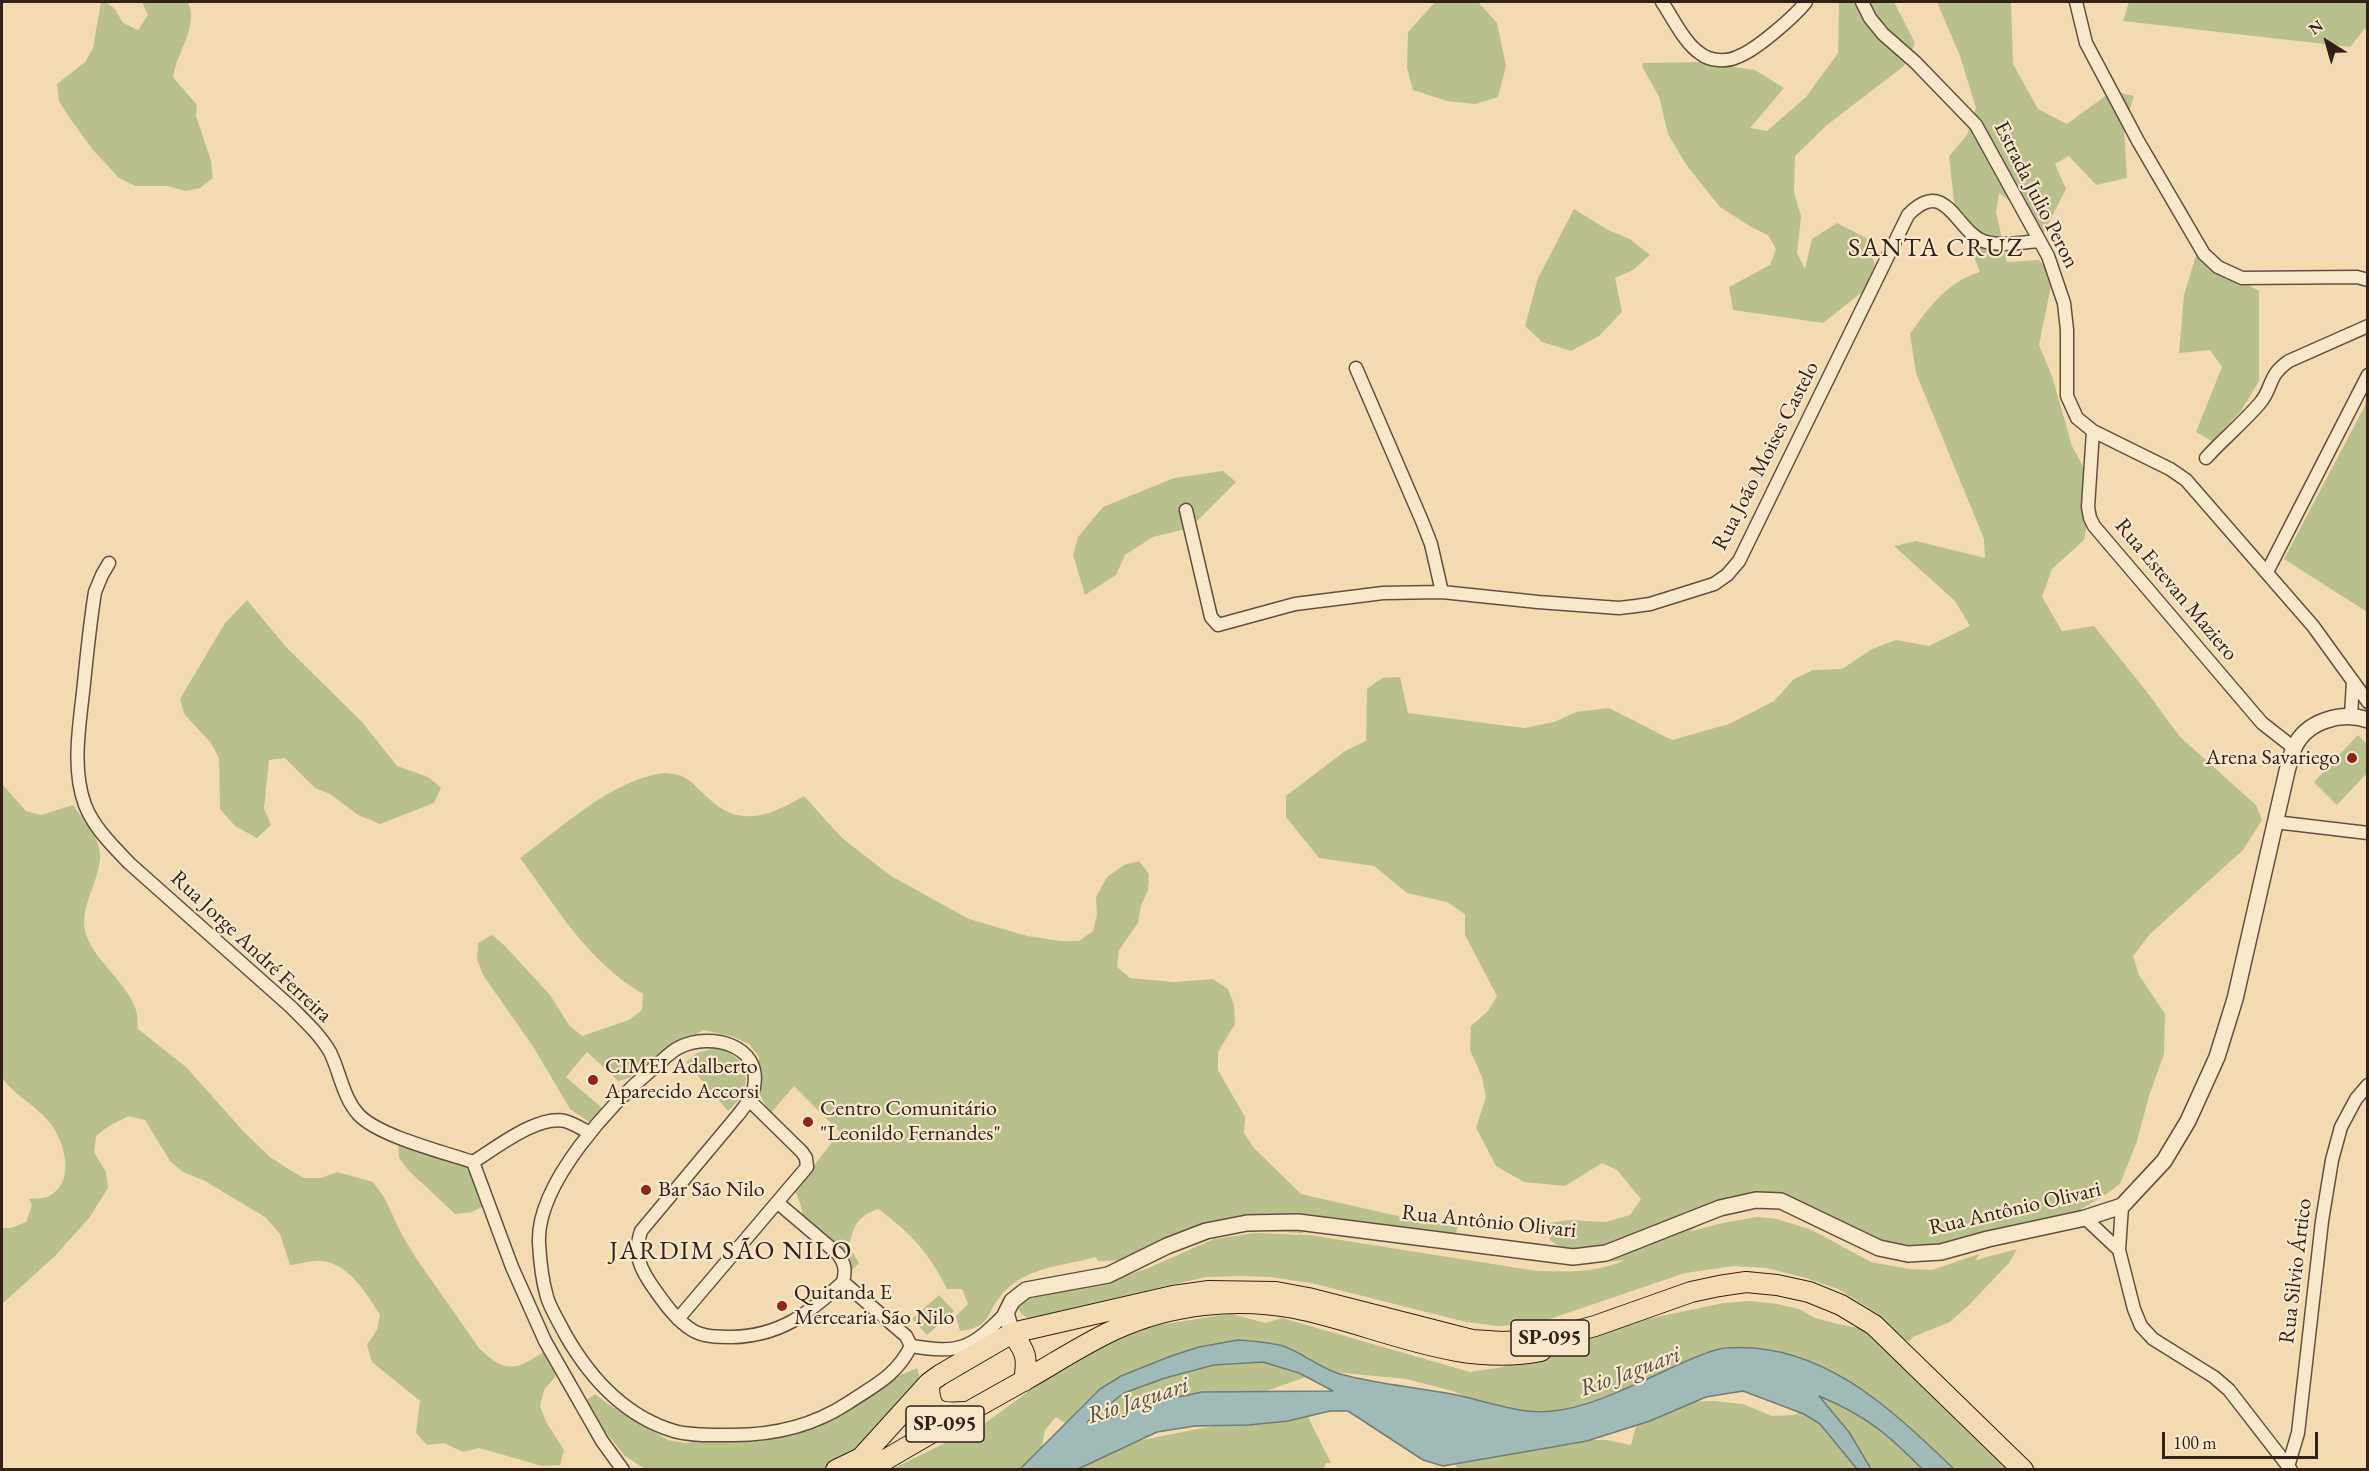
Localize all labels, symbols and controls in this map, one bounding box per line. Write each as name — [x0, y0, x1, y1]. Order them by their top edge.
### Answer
north arrow — [2297, 12, 2357, 72]
text: N — [2304, 15, 2327, 40]
street label: Estrada Julio Peron — [1988, 117, 2084, 273]
district label: SANTA CRUZ — [1848, 233, 2024, 265]
street label: Rua João Moises Castelo — [1707, 357, 1825, 555]
street label: Rua Estevan Maziero — [2109, 513, 2243, 667]
place label: Arena Savariego — [2206, 745, 2340, 771]
marker: Arena Savariego — [2345, 751, 2359, 765]
street label: Rua Jorge André Ferreira — [165, 865, 337, 1029]
place label: CIMEI Adalberto Aparecido Accorsi — [605, 1054, 759, 1106]
marker: CIMEI Adalberto Aparecido Accorsi — [586, 1073, 600, 1087]
place label: Centro Comunitário "Leonildo Fernandes" — [820, 1096, 1001, 1148]
marker: Centro Comunitário "Leonildo Fernandes" — [801, 1115, 815, 1129]
street label: Rua Antônio Olivari — [1926, 1176, 2104, 1242]
place label: Bar São Nilo — [658, 1177, 765, 1203]
marker: Bar São Nilo — [639, 1183, 653, 1197]
street label: Rua Silvio Ártico — [2274, 1197, 2318, 1345]
street label: Rua Antônio Olivari — [1400, 1200, 1578, 1244]
district label: JARDIM SÃO NILO — [609, 1236, 853, 1268]
place label: Quitanda E Mercearia São Nilo — [794, 1280, 954, 1332]
marker: Quitanda E Mercearia São Nilo — [775, 1299, 789, 1313]
road number: SP-095 — [1511, 1320, 1589, 1356]
water label: Rio Jaguari — [1576, 1340, 1684, 1404]
water label: Rio Jaguari — [1083, 1371, 1193, 1431]
road number: SP-095 — [906, 1406, 984, 1442]
scale bar — [2165, 1420, 2321, 1458]
text: 100 m — [2173, 1431, 2217, 1454]

